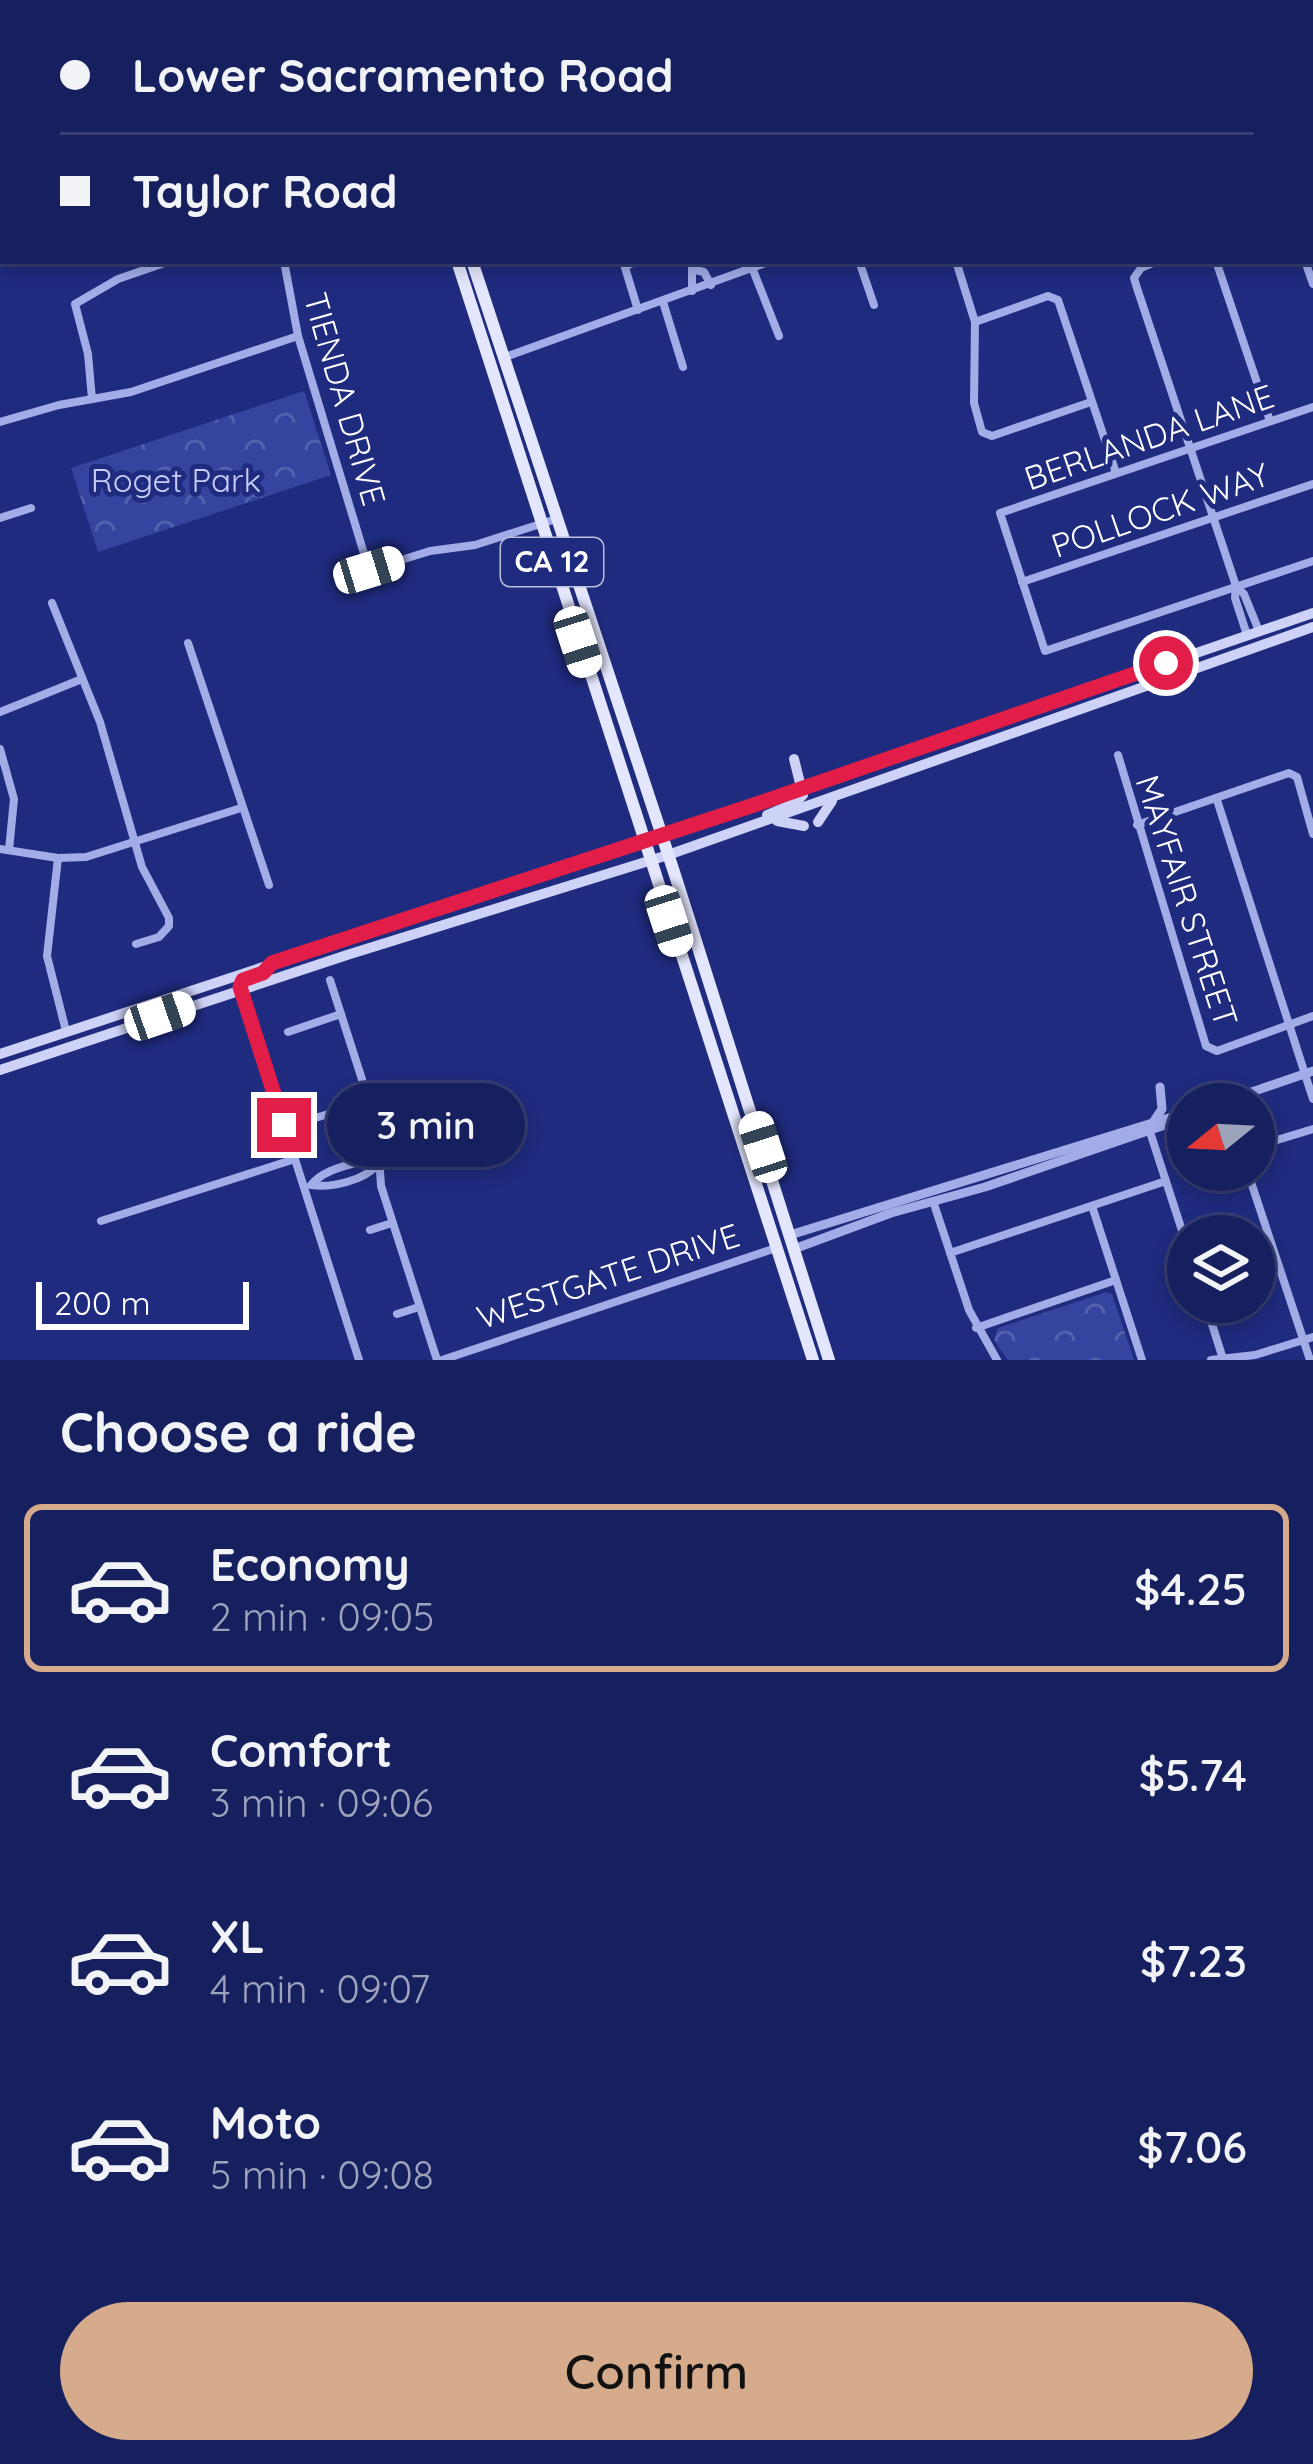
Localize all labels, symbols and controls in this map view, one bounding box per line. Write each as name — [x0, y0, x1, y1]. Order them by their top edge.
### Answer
text: Lower Sacramento Road — [132, 47, 673, 103]
text: Taylor Road — [132, 163, 398, 219]
street label: TIENDA DRIVE — [296, 288, 395, 510]
street label: BERLANDA LANE — [1019, 375, 1279, 498]
street label: POLLOCK WAY — [1046, 453, 1274, 566]
park label: Roget Park — [91, 459, 261, 500]
road number: CA 12 — [501, 538, 603, 586]
car — [329, 542, 409, 598]
car — [550, 602, 606, 682]
route start — [1139, 636, 1193, 690]
street label: MAYFAIR STREET — [1127, 770, 1247, 1032]
car — [641, 881, 697, 961]
car — [120, 987, 200, 1045]
callout: 3 min — [326, 1083, 524, 1167]
north arrow — [1167, 1083, 1275, 1191]
map controls — [1167, 1083, 1275, 1323]
route end — [257, 1098, 311, 1152]
text: 3 min — [376, 1100, 476, 1149]
car — [735, 1107, 791, 1187]
street label: WESTGATE DRIVE — [471, 1214, 744, 1337]
button: layers — [1167, 1215, 1275, 1323]
scale bar — [36, 1276, 249, 1329]
text: 200 m — [54, 1282, 151, 1323]
text: Choose a ride — [60, 1398, 417, 1466]
icon: car — [66, 1534, 174, 1642]
text: Economy — [210, 1536, 410, 1592]
text: $4.25 — [1134, 1560, 1247, 1616]
text: 2 min · 09:05 — [210, 1592, 434, 1641]
icon: car — [66, 1720, 174, 1828]
text: Comfort — [210, 1722, 392, 1778]
text: $5.74 — [1139, 1746, 1247, 1802]
text: 3 min · 09:06 — [210, 1778, 433, 1827]
icon: car — [66, 1906, 174, 2014]
text: XL — [210, 1908, 265, 1964]
text: $7.23 — [1140, 1932, 1247, 1988]
text: 4 min · 09:07 — [210, 1964, 430, 2013]
icon: car — [66, 2092, 174, 2200]
text: Moto — [210, 2094, 321, 2150]
text: $7.06 — [1137, 2118, 1247, 2174]
text: 5 min · 09:08 — [210, 2150, 434, 2199]
button: Confirm — [60, 2302, 1253, 2440]

